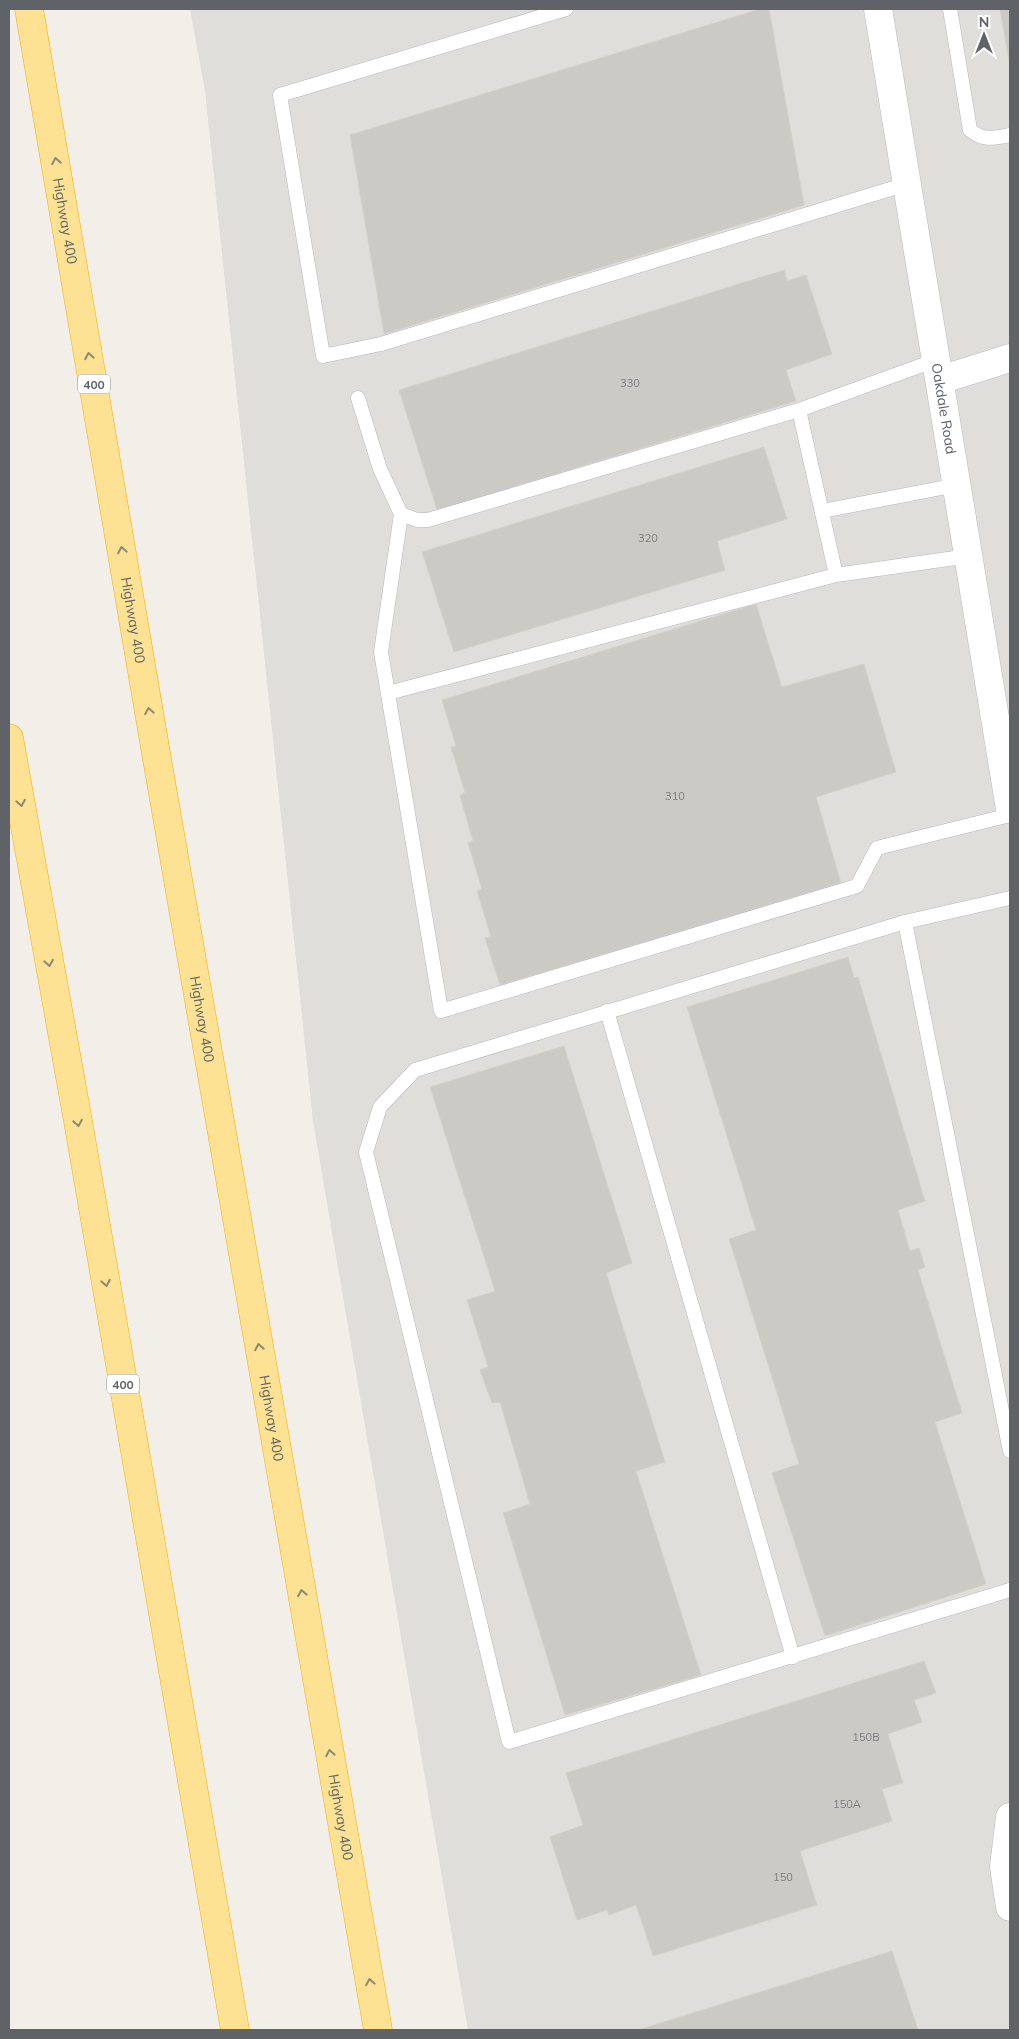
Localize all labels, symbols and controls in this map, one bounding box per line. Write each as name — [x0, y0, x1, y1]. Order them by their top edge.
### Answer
north arrow — [959, 10, 1009, 60]
text: N — [979, 13, 989, 31]
one-way arrow — [51, 157, 61, 165]
street label: Highway 400 — [49, 176, 81, 266]
one-way arrow — [84, 351, 94, 360]
street label: Oakdale Road — [928, 362, 960, 455]
road number: 400 — [78, 374, 110, 394]
house number: 330 — [620, 376, 640, 390]
house number: 320 — [638, 531, 658, 545]
one-way arrow — [117, 546, 127, 555]
street label: Highway 400 — [117, 576, 150, 665]
one-way arrow — [144, 706, 154, 715]
house number: 310 — [665, 789, 685, 803]
one-way arrow — [15, 799, 25, 808]
one-way arrow — [44, 959, 54, 968]
street label: Highway 400 — [186, 975, 219, 1064]
one-way arrow — [73, 1119, 83, 1127]
one-way arrow — [100, 1279, 110, 1288]
one-way arrow — [255, 1342, 265, 1351]
street label: Highway 400 — [255, 1374, 288, 1463]
road number: 400 — [107, 1375, 139, 1394]
one-way arrow — [298, 1589, 308, 1597]
house number: 150B — [852, 1730, 880, 1744]
one-way arrow — [325, 1749, 335, 1758]
street label: Highway 400 — [325, 1773, 357, 1862]
house number: 150A — [833, 1797, 861, 1811]
house number: 150 — [773, 1870, 793, 1884]
one-way arrow — [365, 1978, 375, 1987]

